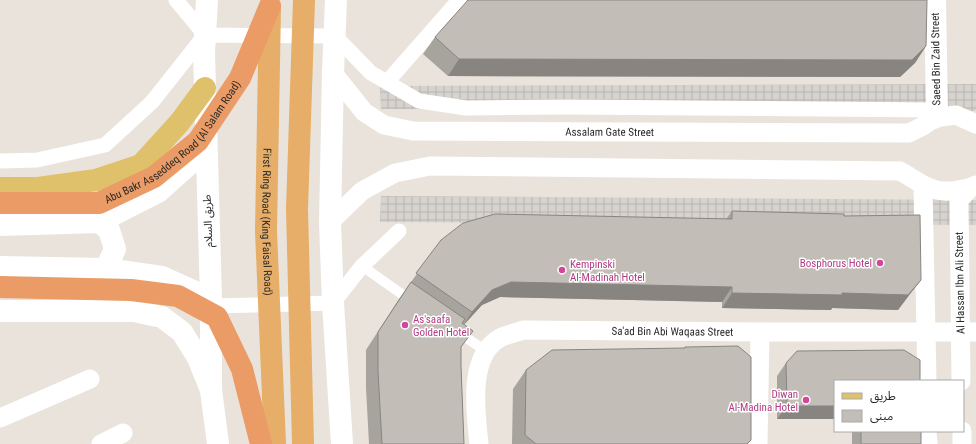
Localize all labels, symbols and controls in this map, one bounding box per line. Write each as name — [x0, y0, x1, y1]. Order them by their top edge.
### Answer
street label: Saeed Bin Zaid Street — [929, 12, 943, 106]
street label: Abu Bakr Asseddeq Road (Al Salam Road) — [102, 78, 243, 206]
street label: Assalam Gate Street — [565, 125, 654, 138]
street label: First Ring Road (King Faisal Road) — [259, 148, 275, 296]
street label: طريق السلام — [201, 194, 216, 248]
street label: Al Hassan Ibn Ali Street — [953, 232, 967, 334]
place label: Bosphorus Hotel — [800, 257, 872, 270]
place label: Kempinski Al-Madinah Hotel — [570, 258, 645, 284]
marker: Bosphorus Hotel — [875, 258, 885, 268]
marker: Kempinski Al-Madinah Hotel — [557, 265, 567, 275]
place label: As'saafa Golden Hotel — [413, 313, 469, 339]
marker: As'saafa Golden Hotel — [400, 320, 410, 330]
street label: Sa'ad Bin Abi Waqaas Street — [612, 324, 733, 338]
legend — [834, 380, 964, 432]
place label: Diwan Al-Madina Hotel — [728, 388, 798, 414]
text: طريق — [870, 389, 896, 404]
marker: Diwan Al-Madina Hotel — [801, 395, 811, 405]
text: مبنى — [870, 409, 893, 423]

